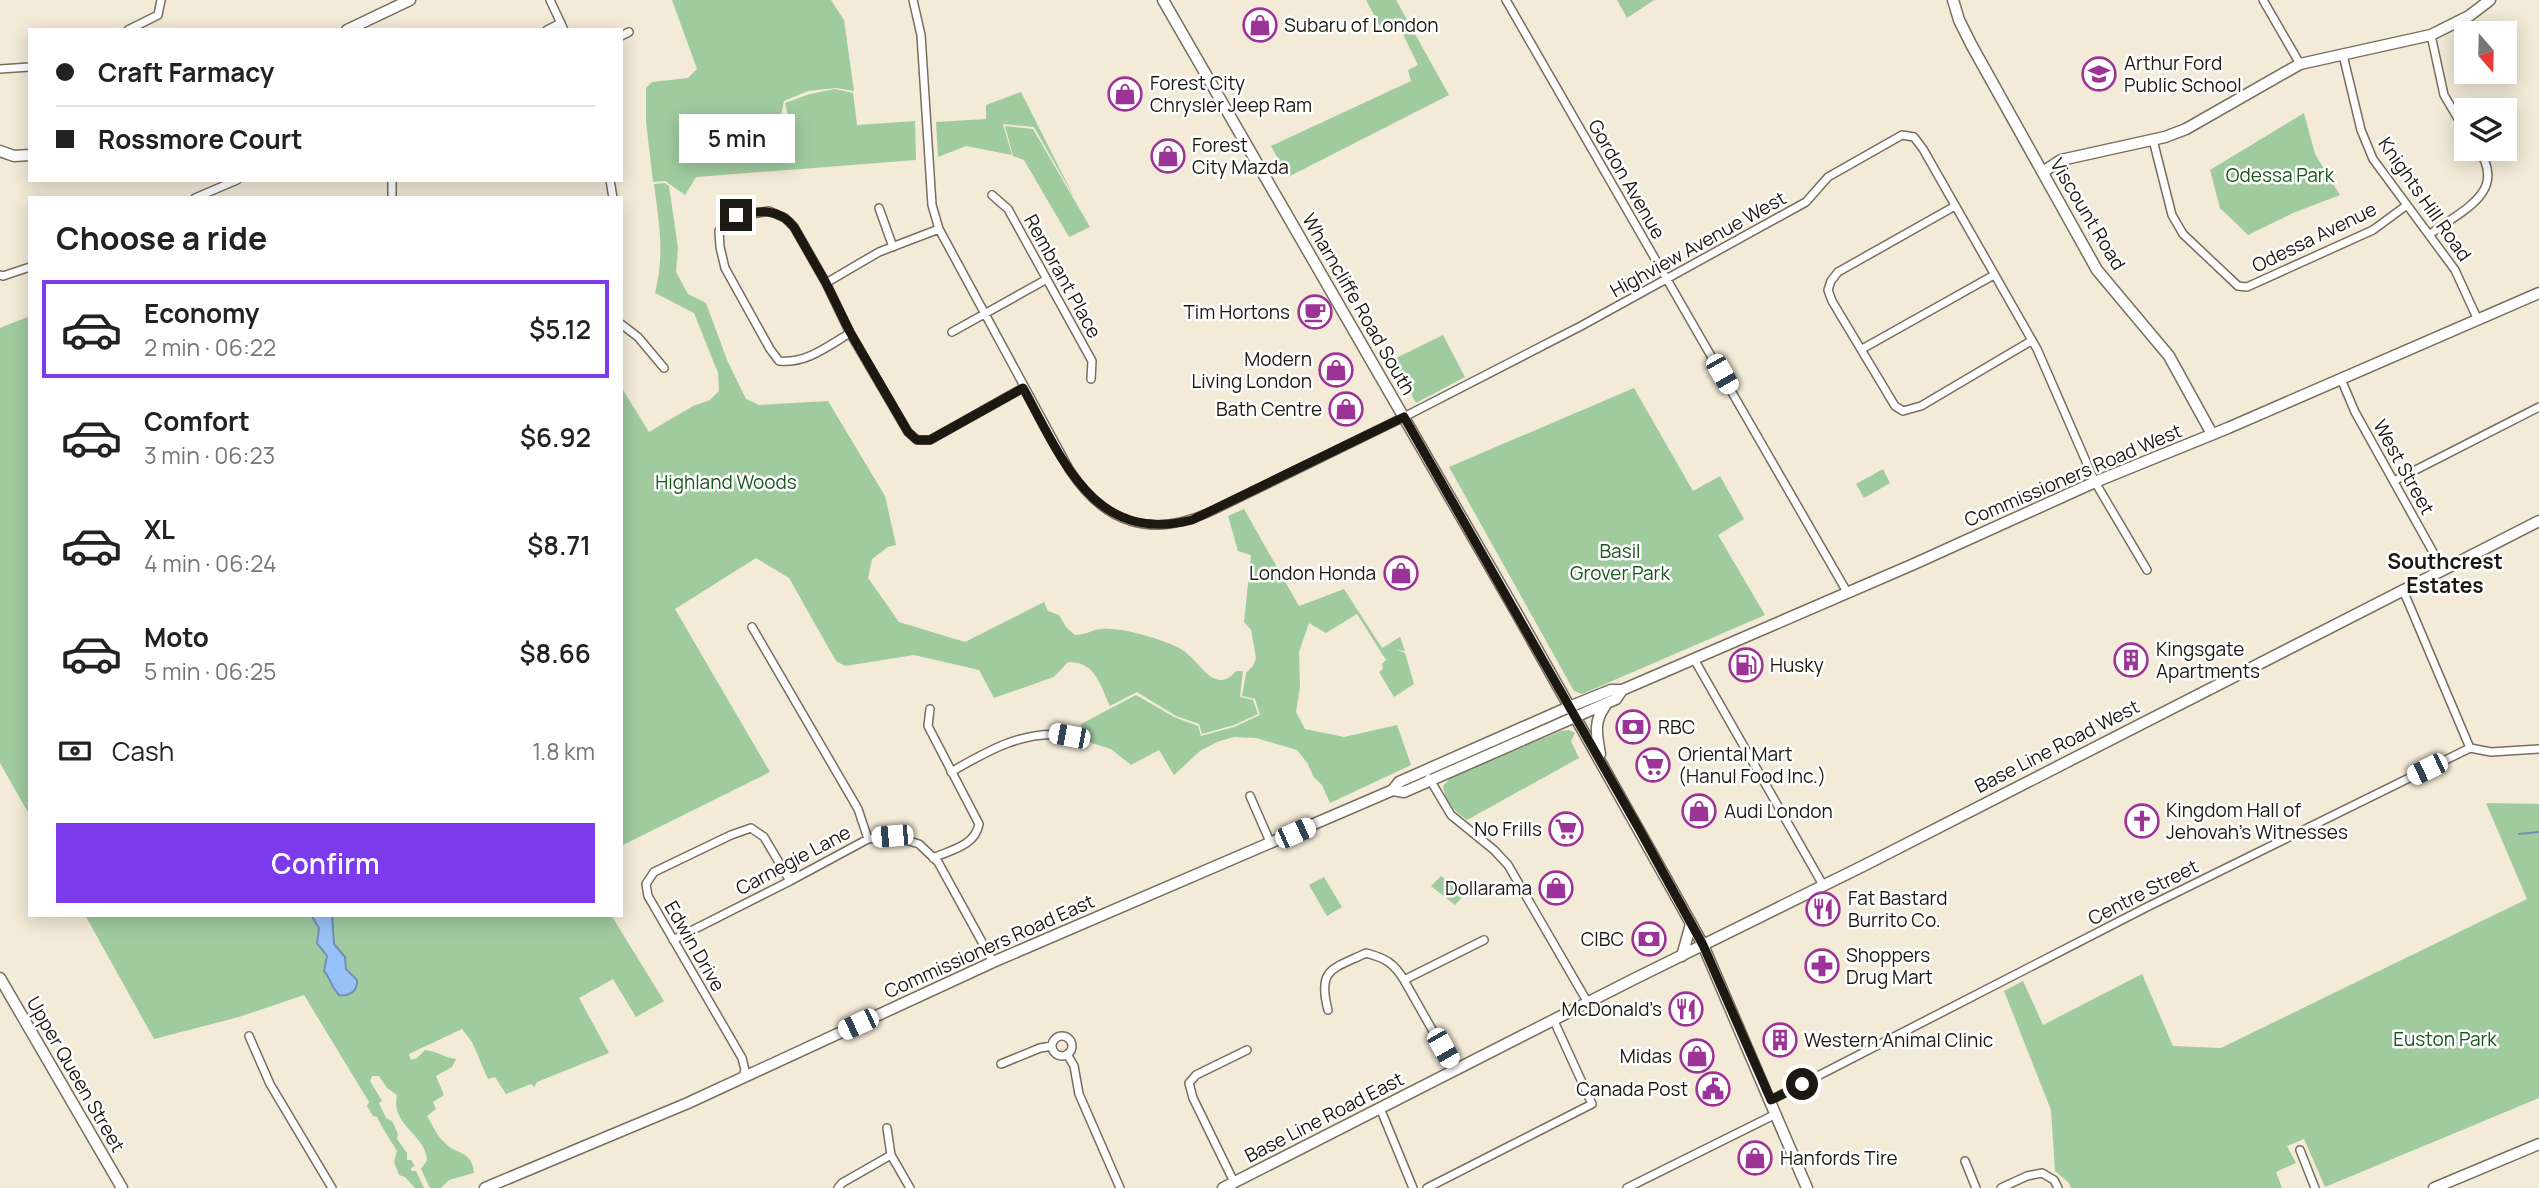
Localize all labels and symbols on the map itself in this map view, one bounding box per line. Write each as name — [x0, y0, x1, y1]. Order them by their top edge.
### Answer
shop icon: Subaru of London — [1241, 6, 1279, 44]
place label: Subaru of London — [1284, 12, 1438, 38]
north arrow — [2454, 21, 2516, 84]
place label: Arthur Ford Public School — [2124, 50, 2242, 98]
school or university icon: Arthur Ford Public School — [2080, 55, 2118, 93]
place label: Forest City Chrysler Jeep Ram — [1150, 70, 1312, 118]
shop icon: Forest City Chrysler Jeep Ram — [1106, 75, 1144, 113]
callout: 5 min — [678, 114, 794, 162]
street label: Gordon Avenue — [1582, 115, 1672, 243]
place label: Forest City Mazda — [1192, 132, 1289, 180]
street label: Knights Hill Road — [2372, 132, 2478, 266]
shop icon: Forest City Mazda — [1149, 137, 1187, 175]
street label: Viscount Road — [2044, 153, 2132, 275]
park label: Odessa Park — [2226, 162, 2335, 188]
street label: Highview Avenue West — [1605, 185, 1791, 303]
street label: Odessa Avenue — [2247, 196, 2381, 278]
route end — [720, 199, 752, 231]
street label: Wharncliffe Road South — [1296, 208, 1422, 400]
street label: Rembrant Place — [1018, 209, 1108, 343]
cafe icon: Tim Hortons — [1296, 293, 1334, 331]
place label: Tim Hortons — [1183, 299, 1290, 325]
place label: Modern Living London — [1191, 346, 1312, 394]
shop icon: Modern Living London — [1317, 351, 1355, 389]
car — [1703, 351, 1742, 397]
shop icon: Bath Centre — [1327, 390, 1365, 428]
place label: Bath Centre — [1216, 396, 1322, 422]
street label: West Street — [2367, 415, 2441, 519]
street label: Commissioners Road West — [1960, 417, 2186, 533]
park label: Highland Woods — [655, 469, 797, 495]
park label: Basil Grover Park — [1570, 538, 1670, 586]
district label: Southcrest Estates — [2387, 547, 2503, 599]
shop icon: London Honda — [1382, 554, 1420, 592]
place label: London Honda — [1249, 560, 1376, 586]
place label: Kingsgate Apartments — [2156, 636, 2260, 684]
building icon: Kingsgate Apartments — [2112, 641, 2150, 679]
fuel station icon: Husky — [1727, 646, 1765, 684]
place label: Husky — [1770, 652, 1824, 678]
street label: Base Line Road West — [1970, 693, 2144, 799]
bank icon: RBC — [1614, 708, 1652, 746]
place label: RBC — [1658, 714, 1695, 740]
car — [1047, 722, 1092, 750]
place label: Oriental Mart (Hanul Food Inc.) — [1678, 741, 1826, 789]
supermarket icon: Oriental Mart (Hanul Food Inc.) — [1634, 746, 1672, 784]
car — [2404, 750, 2451, 788]
shop icon: Audi London — [1680, 792, 1718, 830]
place label: Kingdom Hall of Jehovah's Witnesses — [2166, 797, 2348, 845]
place label: Audi London — [1724, 798, 1833, 824]
church icon: Kingdom Hall of Jehovah's Witnesses — [2123, 802, 2161, 840]
supermarket icon: No Frills — [1547, 810, 1585, 848]
car — [1272, 815, 1319, 851]
place label: No Frills — [1474, 816, 1542, 842]
street label: Carnegie Lane — [731, 819, 855, 901]
car — [871, 824, 914, 848]
street label: Centre Street — [2083, 853, 2203, 931]
shop icon: Dollarama — [1537, 869, 1575, 907]
place label: Dollarama — [1445, 875, 1532, 901]
place label: Fat Bastard Burrito Co. — [1848, 885, 1947, 933]
street label: Commissioners Road East — [880, 888, 1098, 1004]
restaurant icon: Fat Bastard Burrito Co. — [1804, 890, 1842, 928]
street label: Edwin Drive — [659, 896, 731, 996]
bank icon: CIBC — [1630, 920, 1668, 958]
place label: CIBC — [1581, 926, 1624, 952]
place label: Shoppers Drug Mart — [1846, 942, 1933, 990]
pharmacy icon: Shoppers Drug Mart — [1803, 947, 1841, 985]
restaurant icon: McDonald's — [1667, 990, 1705, 1028]
street label: Upper Queen Street — [21, 992, 131, 1156]
place label: McDonald's — [1561, 996, 1662, 1022]
car — [835, 1006, 882, 1042]
building icon: Western Animal Clinic — [1761, 1021, 1799, 1059]
car — [1424, 1025, 1463, 1071]
park label: Euston Park — [2393, 1026, 2497, 1052]
place label: Western Animal Clinic — [1804, 1027, 1993, 1053]
shop icon: Midas — [1678, 1037, 1716, 1075]
place label: Midas — [1620, 1043, 1672, 1069]
street label: Base Line Road East — [1240, 1066, 1408, 1168]
route start — [1786, 1068, 1818, 1100]
public building icon: Canada Post — [1694, 1070, 1732, 1108]
place label: Canada Post — [1576, 1076, 1688, 1102]
shop icon: Hanfords Tire — [1736, 1139, 1774, 1177]
place label: Hanfords Tire — [1780, 1145, 1898, 1171]

